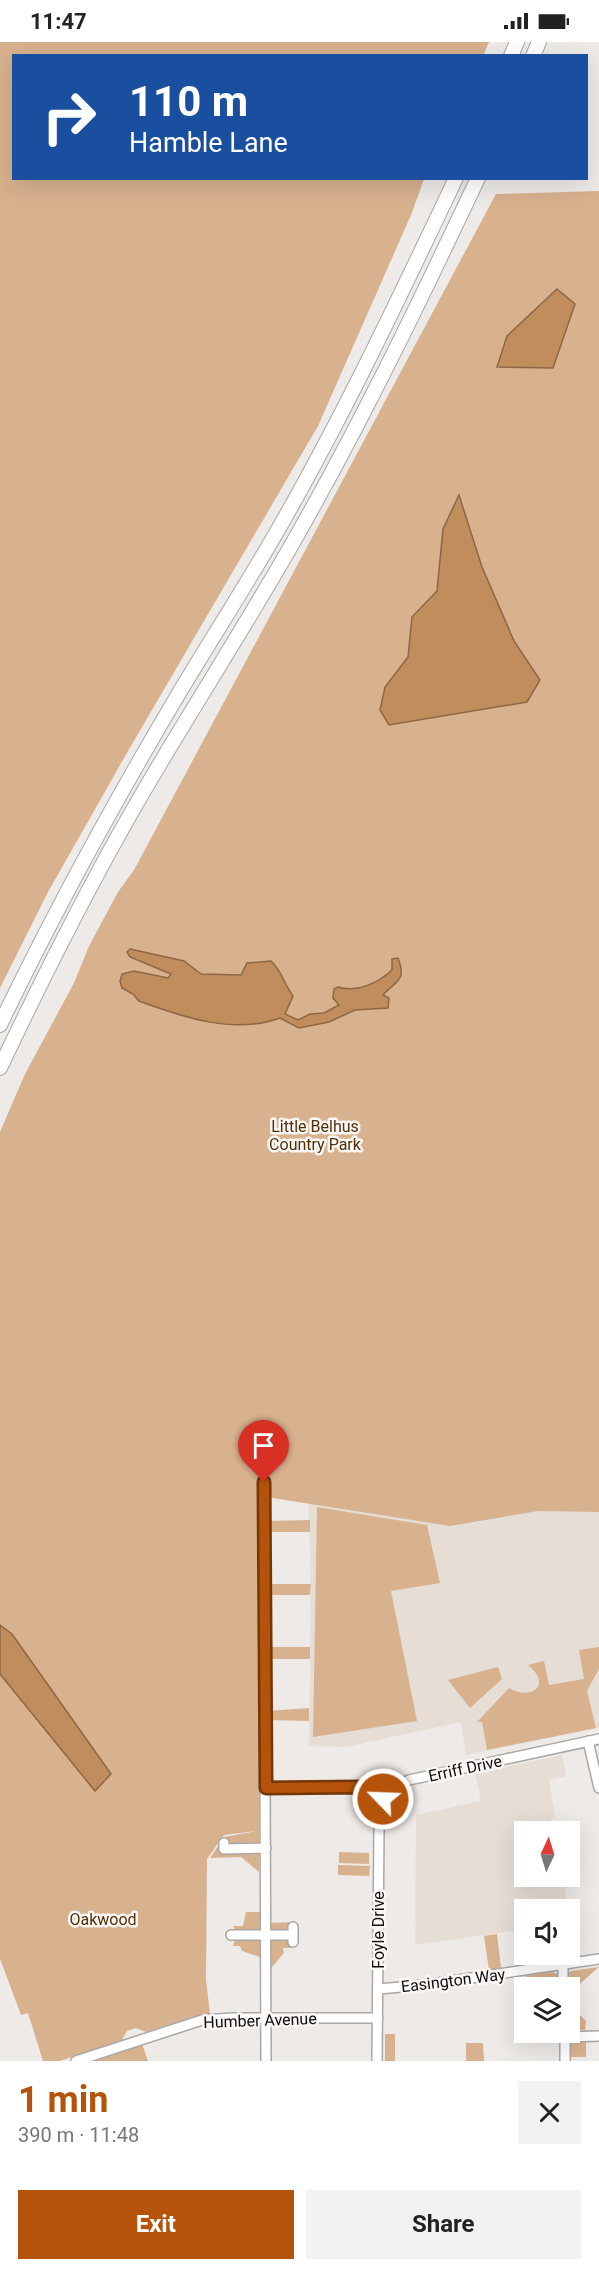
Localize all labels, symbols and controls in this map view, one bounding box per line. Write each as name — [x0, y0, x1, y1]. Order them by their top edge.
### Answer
text: 11:47 — [30, 9, 87, 34]
text: 110 m — [129, 77, 248, 126]
icon: right — [30, 78, 108, 156]
text: Hamble Lane — [129, 127, 288, 159]
park label: Little Belhus Country Park — [269, 1117, 362, 1154]
pin — [238, 1420, 289, 1482]
icon: arrive — [247, 1429, 280, 1462]
street label: Erriff Drive — [427, 1751, 504, 1786]
position arrow — [351, 1767, 415, 1831]
north arrow — [514, 1821, 580, 1887]
map controls — [514, 1821, 580, 2043]
street label: Foyle Drive — [369, 1891, 388, 1969]
button: sound — [514, 1899, 580, 1965]
park label: Oakwood — [69, 1910, 137, 1929]
street label: Easington Way — [400, 1965, 507, 1996]
button: layers — [514, 1977, 580, 2043]
street label: Humber Avenue — [203, 2009, 317, 2032]
text: 1 min — [18, 2079, 109, 2121]
button: close — [518, 2081, 581, 2144]
text: 390 m · 11:48 — [18, 2123, 139, 2147]
button: Exit — [18, 2190, 294, 2259]
button: Share — [306, 2190, 581, 2259]

